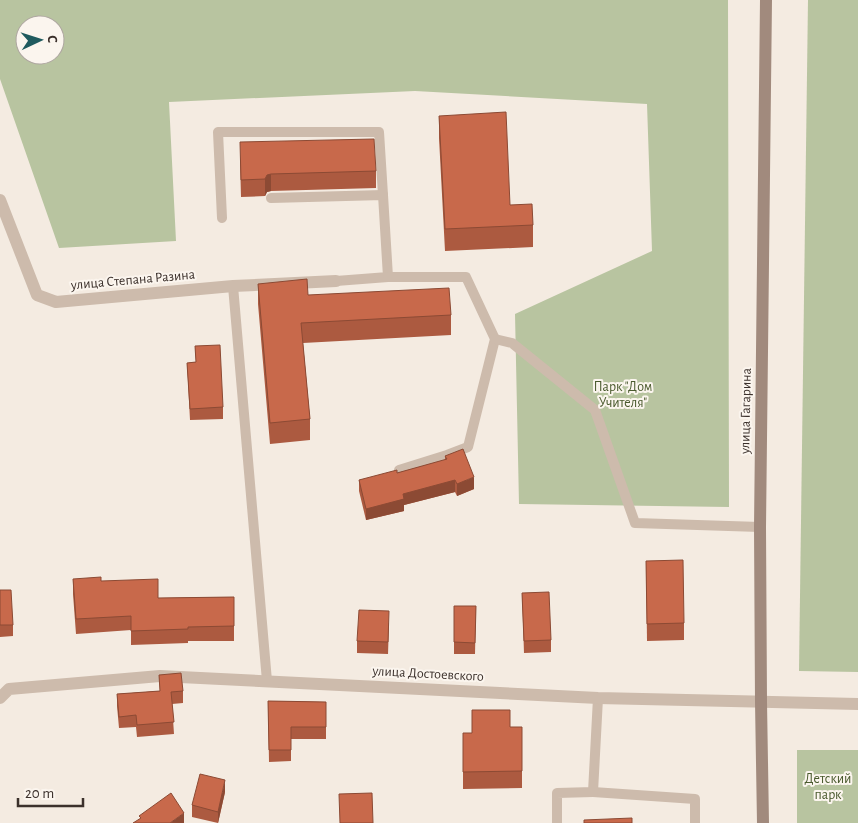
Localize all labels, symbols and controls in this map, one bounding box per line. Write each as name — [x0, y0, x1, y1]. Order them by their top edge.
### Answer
north arrow — [15, 15, 65, 65]
text: С — [45, 35, 59, 44]
street label: улица Степана Разина — [69, 268, 196, 292]
street label: улица Гагарина — [738, 367, 754, 455]
park label: Парк "Дом Учителя" — [594, 380, 652, 410]
street label: улица Достоевского — [371, 664, 484, 684]
park label: Детский парк — [804, 772, 852, 802]
scale bar — [18, 776, 82, 808]
text: 20 m — [25, 786, 54, 801]

